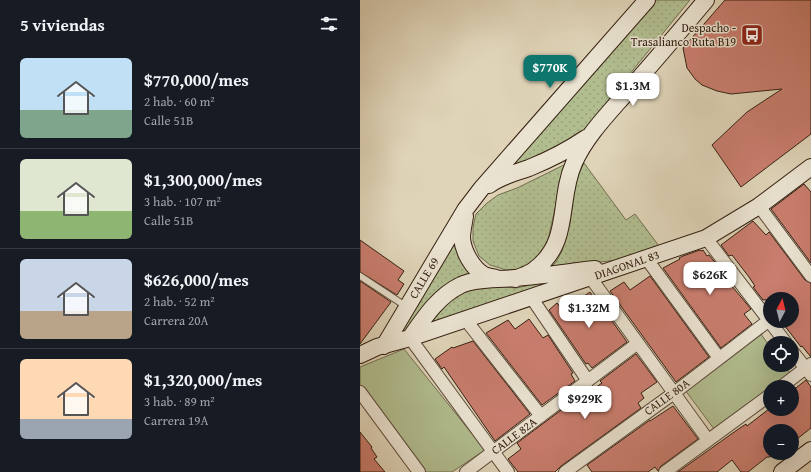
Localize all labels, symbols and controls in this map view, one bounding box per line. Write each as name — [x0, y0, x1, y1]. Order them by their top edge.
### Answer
text: 5 viviendas — [20, 12, 105, 37]
icon: filters — [318, 13, 340, 35]
place label: Despacho - Trasalianco Ruta B19 — [631, 19, 736, 50]
bus stop icon: Despacho - Trasalianco Ruta B19 — [739, 22, 765, 48]
pin: $770K — [522, 55, 578, 89]
text: $770K — [532, 58, 568, 77]
text: $770,000/mes — [144, 67, 249, 92]
pin: $1.3M — [605, 73, 661, 107]
icon: home — [52, 74, 100, 122]
text: $1.3M — [615, 76, 651, 95]
text: 2 hab. · 60 m² — [144, 92, 215, 111]
text: Calle 51B — [144, 111, 193, 130]
text: $1,300,000/mes — [144, 167, 262, 192]
icon: home — [52, 175, 100, 223]
text: 3 hab. · 107 m² — [144, 192, 221, 211]
text: Calle 51B — [144, 211, 193, 230]
street label: DIAGONAL 83 — [592, 245, 662, 284]
street label: CALLE 69 — [405, 254, 443, 302]
pin: $626K — [682, 262, 738, 296]
text: $626K — [692, 265, 728, 284]
text: $626,000/mes — [144, 267, 249, 292]
icon: home — [52, 275, 100, 323]
text: 2 hab. · 52 m² — [144, 292, 215, 311]
north arrow — [763, 292, 799, 328]
map controls — [763, 292, 799, 460]
pin: $1.32M — [556, 295, 622, 329]
text: $1.32M — [568, 298, 610, 317]
text: Carrera 20A — [144, 311, 208, 330]
button: locate — [763, 336, 799, 372]
text: $1,320,000/mes — [144, 367, 262, 392]
street label: CALLE 80A — [640, 374, 694, 419]
icon: home — [52, 375, 100, 423]
button: + — [763, 380, 799, 416]
pin: $929K — [557, 386, 613, 420]
text: $929K — [567, 389, 603, 408]
text: 3 hab. · 89 m² — [144, 392, 215, 411]
text: Carrera 19A — [144, 411, 208, 430]
street label: CALLE 82A — [488, 413, 540, 458]
button: − — [763, 424, 799, 460]

